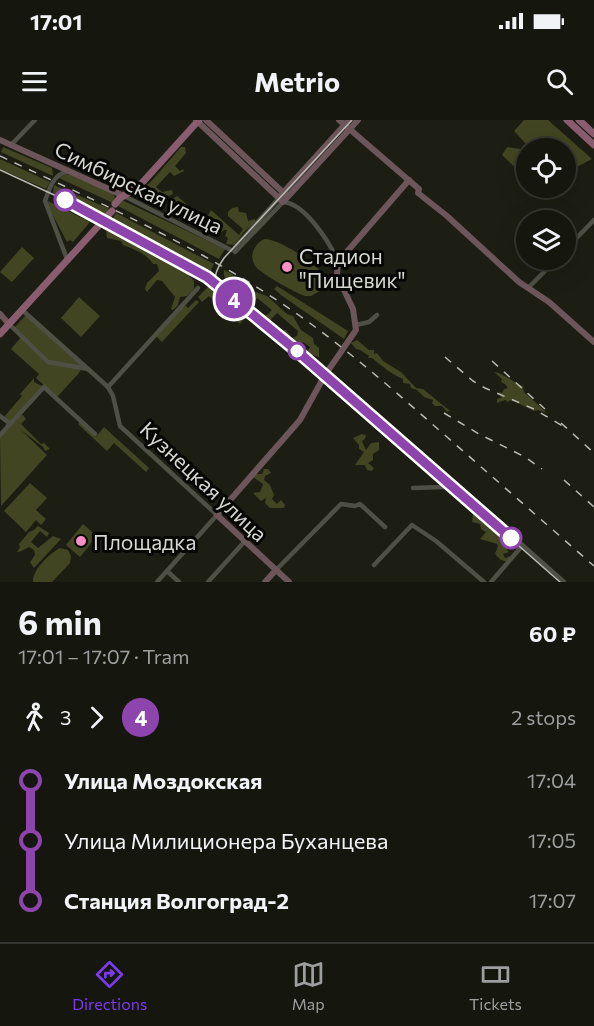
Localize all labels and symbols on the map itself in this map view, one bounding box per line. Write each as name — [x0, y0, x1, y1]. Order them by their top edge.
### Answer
street label: Симбирская улица — [51, 136, 227, 238]
unlabelled marker — [54, 189, 76, 211]
place label: Стадион "Пищевик" — [299, 243, 406, 292]
marker: Стадион "Пищевик" — [280, 260, 294, 274]
line badge: 4 — [214, 280, 254, 318]
unlabelled marker — [288, 342, 306, 360]
street label: Кузнецкая улица — [135, 416, 273, 546]
unlabelled marker — [500, 527, 522, 549]
place label: Площадка — [93, 529, 196, 554]
marker: Площадка — [74, 534, 88, 548]

